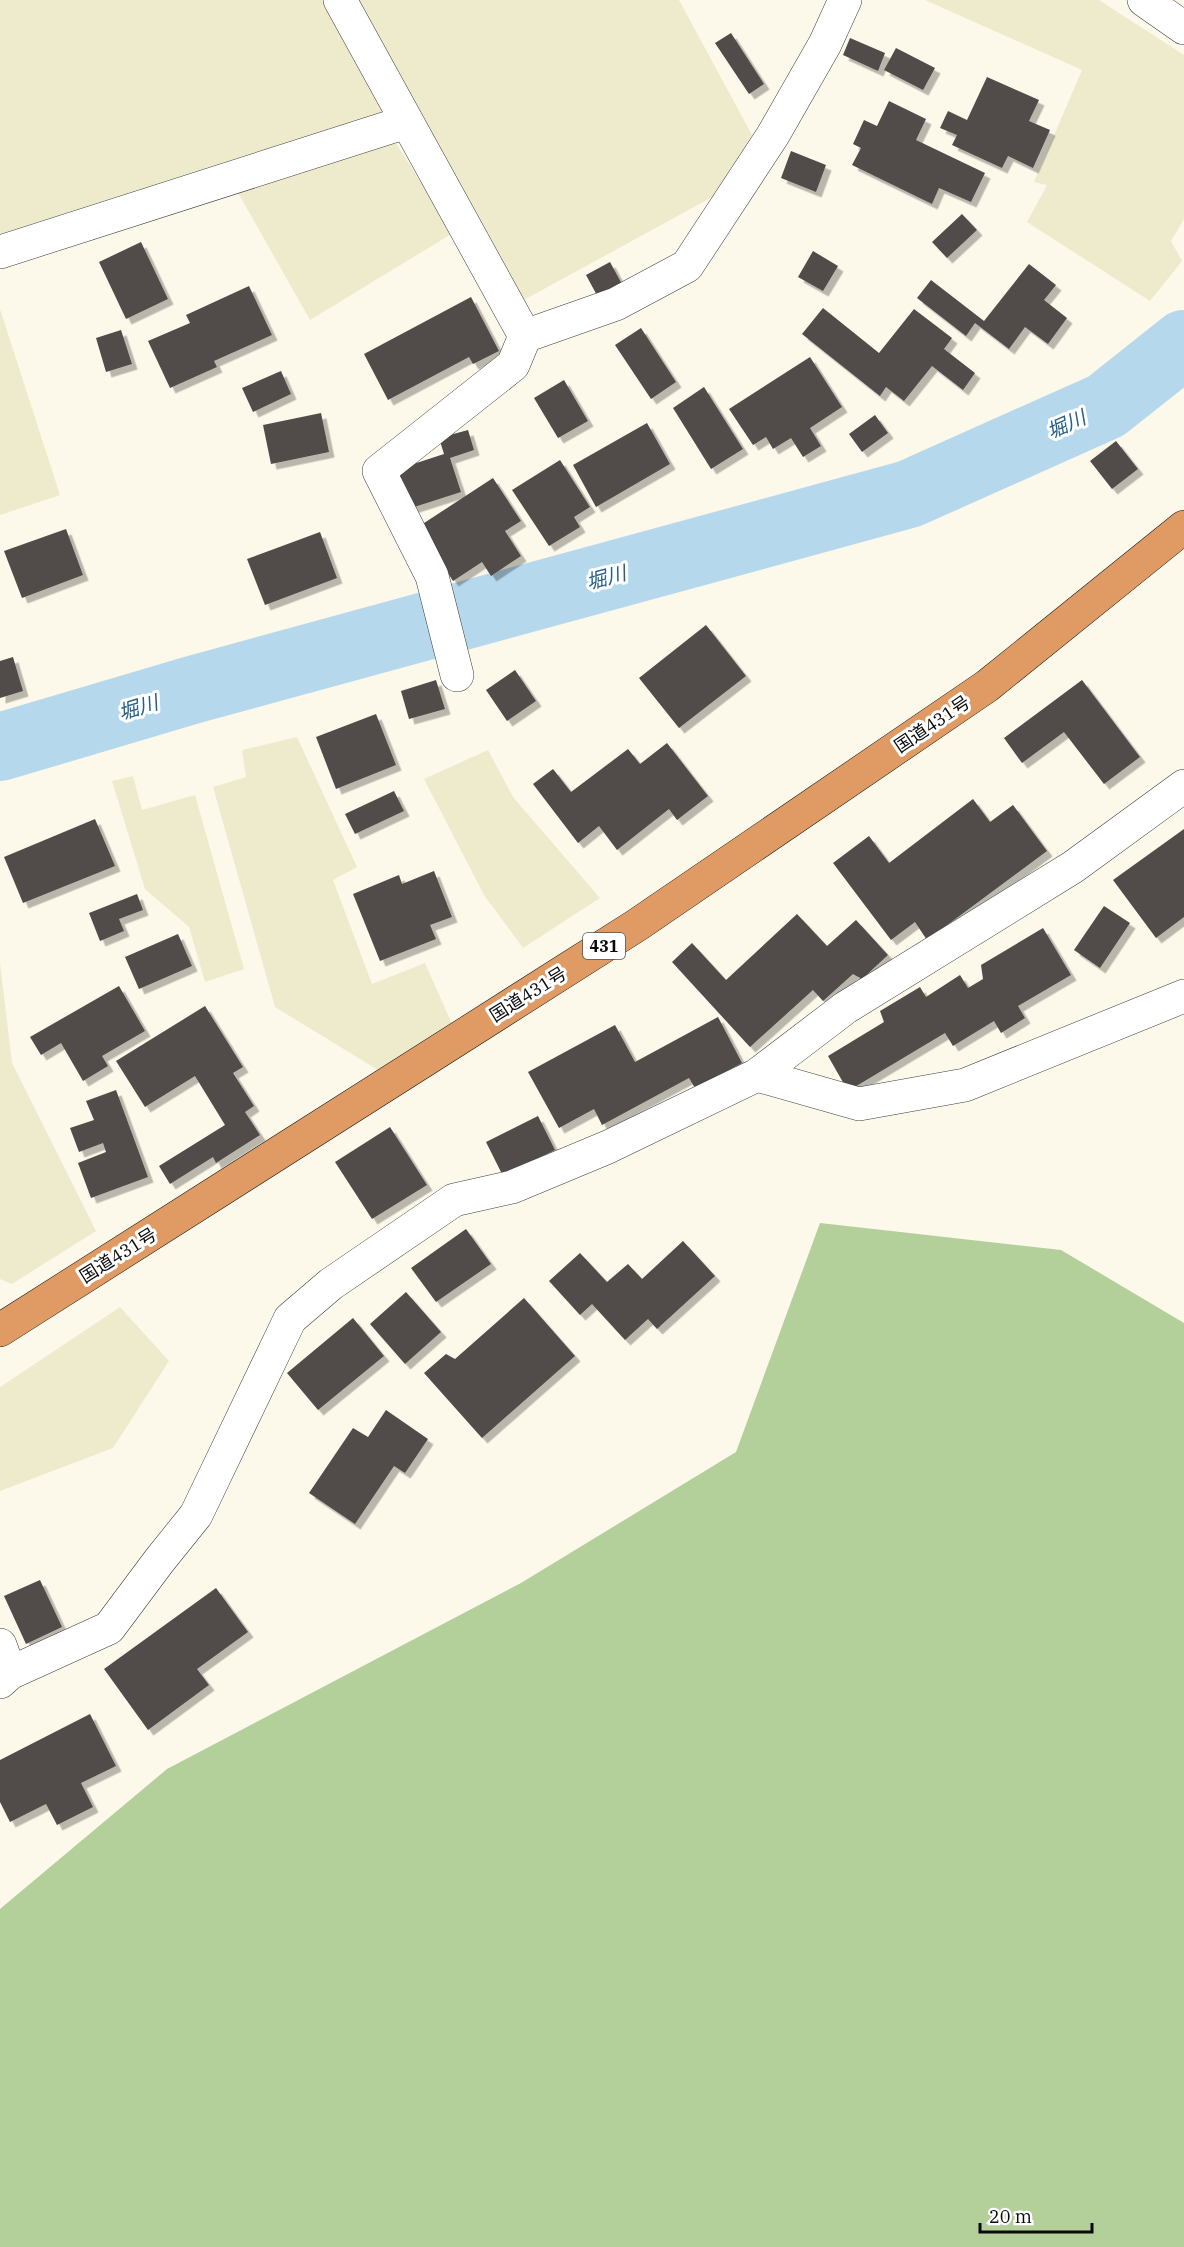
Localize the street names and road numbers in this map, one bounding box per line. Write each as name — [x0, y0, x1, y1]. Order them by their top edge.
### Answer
street label: 国道431号 — [890, 690, 974, 758]
road number: 431 — [583, 933, 625, 959]
street label: 国道431号 — [485, 961, 571, 1027]
street label: 国道431号 — [75, 1222, 161, 1288]

